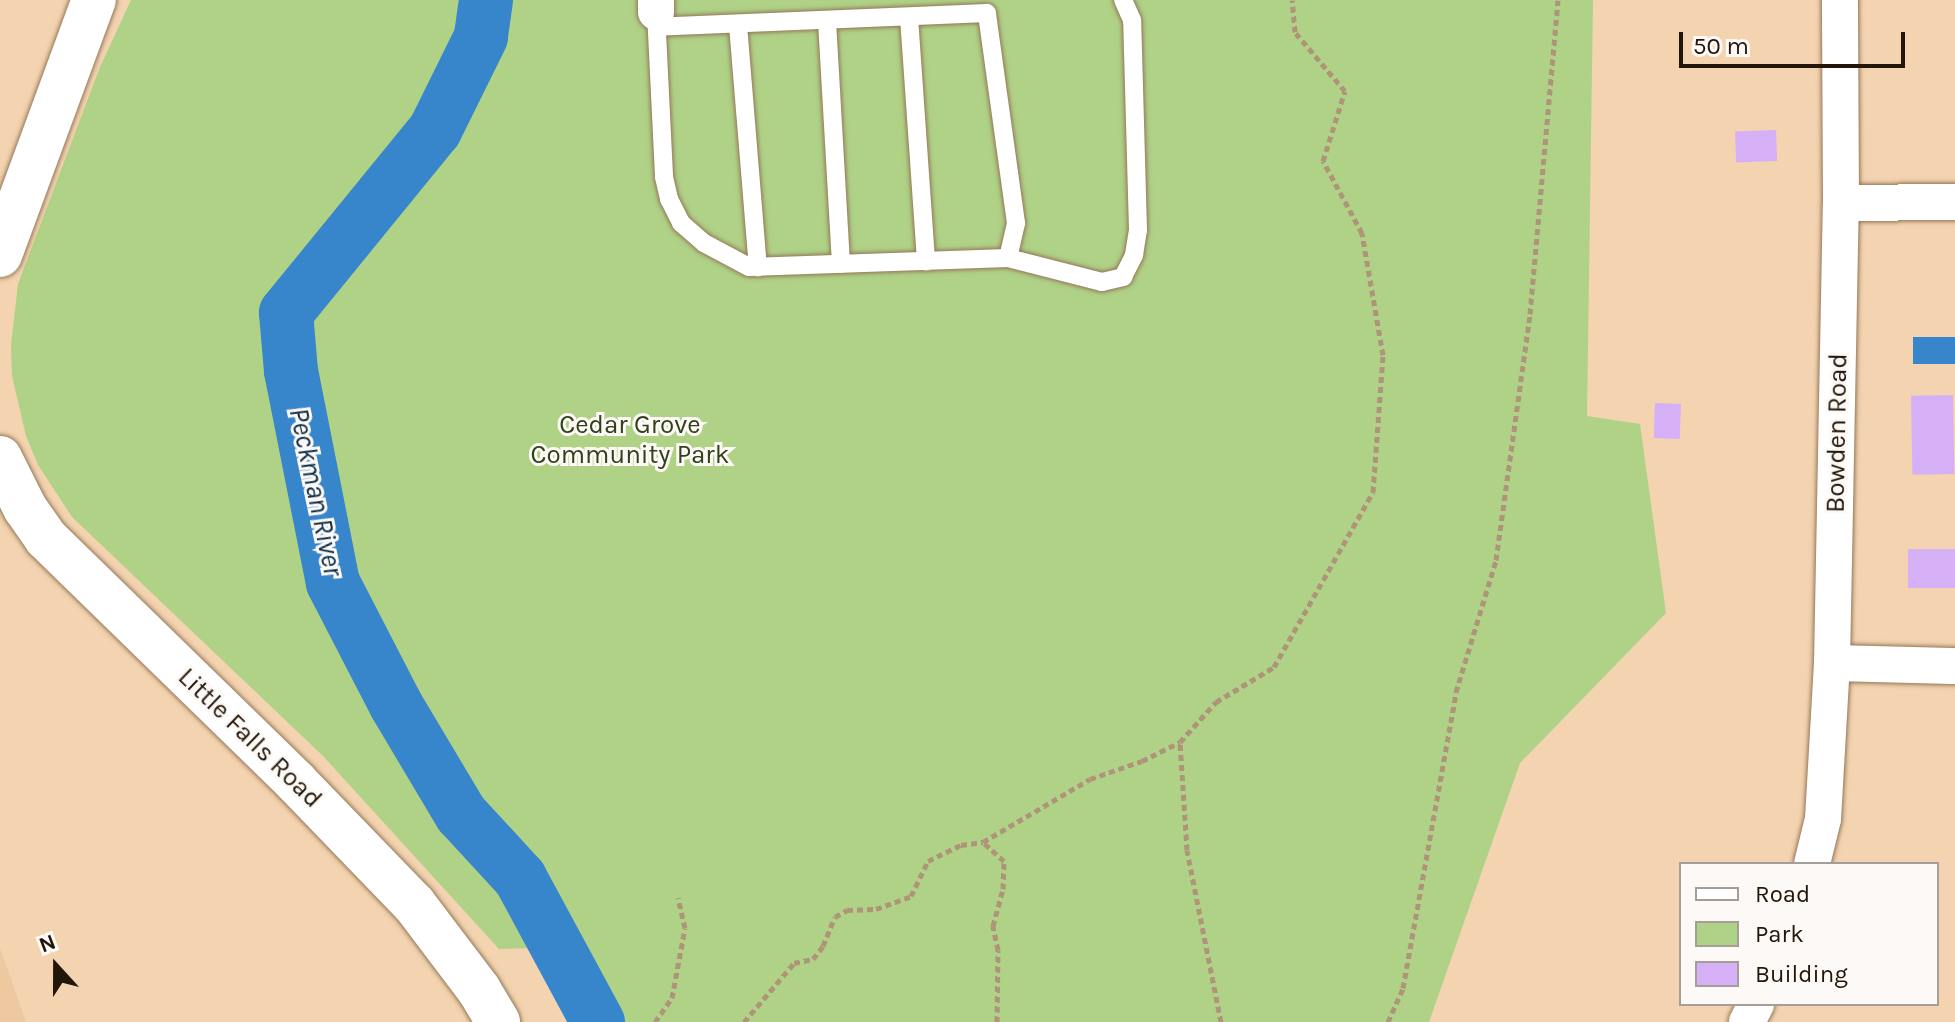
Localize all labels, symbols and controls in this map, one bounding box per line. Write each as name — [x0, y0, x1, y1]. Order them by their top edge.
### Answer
scale bar — [1683, 16, 1909, 66]
text: 50 m — [1693, 32, 1749, 60]
street label: Bowden Road — [1820, 353, 1854, 513]
water label: Peckman River — [282, 405, 350, 579]
park label: Cedar Grove Community Park — [531, 409, 729, 470]
street label: Little Falls Road — [172, 662, 328, 814]
legend — [1679, 862, 1939, 1006]
text: Road — [1755, 880, 1810, 908]
text: Park — [1755, 920, 1804, 948]
north arrow — [16, 926, 96, 1006]
text: N — [35, 929, 59, 959]
text: Building — [1755, 960, 1848, 988]

